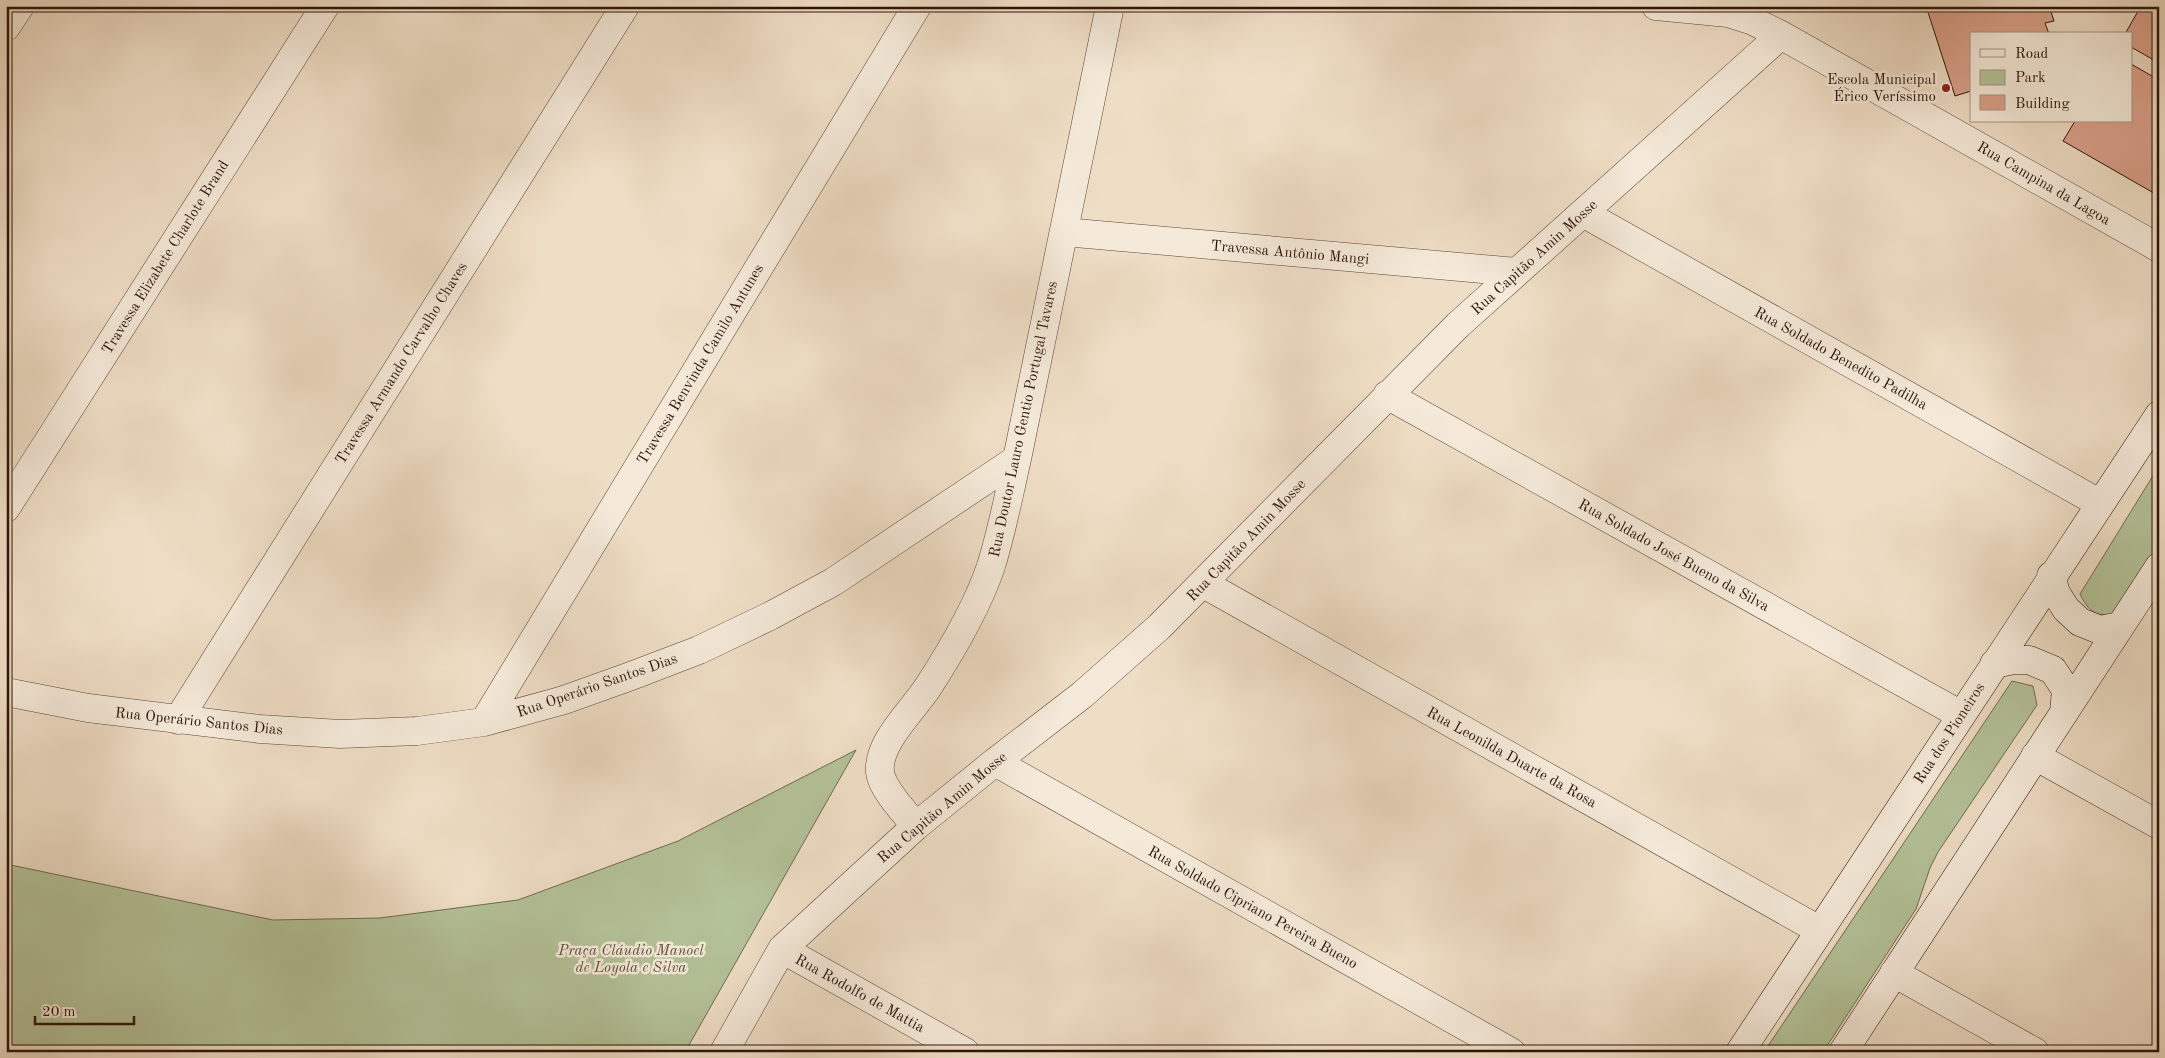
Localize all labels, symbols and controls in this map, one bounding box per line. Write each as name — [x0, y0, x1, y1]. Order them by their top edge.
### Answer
legend — [1970, 32, 2132, 122]
text: Road — [2015, 47, 2049, 62]
text: Park — [2015, 71, 2046, 86]
place label: Escola Municipal Érico Veríssimo — [1827, 73, 1936, 105]
marker: Escola Municipal Érico Veríssimo — [1940, 82, 1952, 94]
text: Building — [2015, 97, 2070, 112]
street label: Rua Campina da Lagoa — [1974, 140, 2113, 229]
street label: Travessa Elizabete Charlote Brand — [100, 158, 232, 357]
street label: Rua Capitão Amin Mosse — [1469, 198, 1601, 318]
street label: Travessa Antônio Mangi — [1210, 239, 1370, 268]
street label: Travessa Armando Carvalho Chaves — [334, 260, 471, 467]
street label: Travessa Benvinda Camilo Antunes — [635, 262, 767, 468]
street label: Rua Doutor Lauro Gentio Portugal Tavares — [988, 280, 1061, 559]
street label: Rua Soldado Benedito Padilha — [1751, 305, 1930, 414]
street label: Rua Capitão Amin Mosse — [1185, 477, 1309, 605]
street label: Rua Soldado José Bueno da Silva — [1575, 497, 1772, 615]
street label: Rua Operário Santos Dias — [515, 652, 680, 721]
street label: Rua dos Pioneiros — [1912, 681, 1988, 787]
street label: Rua Leonilda Duarte da Rosa — [1424, 705, 1599, 812]
street label: Rua Operário Santos Dias — [114, 706, 284, 739]
street label: Rua Capitão Amin Mosse — [875, 750, 1011, 866]
street label: Rua Soldado Cipriano Pereira Bueno — [1145, 844, 1360, 972]
park label: Praça Cláudio Manoel de Loyola e Silva — [557, 944, 704, 976]
street label: Rua Rodolfo de Mattia — [792, 953, 927, 1036]
scale bar — [35, 993, 134, 1025]
text: 20 m — [42, 1005, 76, 1020]

